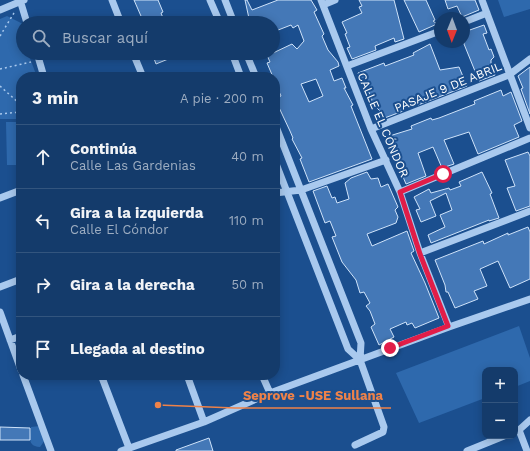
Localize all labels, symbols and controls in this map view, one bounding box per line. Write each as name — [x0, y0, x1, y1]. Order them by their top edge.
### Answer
north arrow — [434, 12, 470, 48]
search box — [16, 16, 280, 60]
icon: search — [30, 27, 52, 49]
text: Buscar aquí — [62, 29, 148, 47]
street label: PASAJE 9 DE ABRIL — [392, 59, 504, 115]
street label: CALLE EL CÓNDOR — [355, 70, 411, 180]
text: 3 min — [32, 88, 78, 108]
text: A pie · 200 m — [180, 91, 264, 106]
text: Continúa — [70, 140, 137, 158]
icon: ahead — [32, 146, 54, 168]
text: 40 m — [231, 149, 264, 164]
text: Calle Las Gardenias — [70, 158, 196, 173]
route start — [434, 165, 452, 183]
text: Gira a la izquierda — [70, 204, 203, 222]
icon: left — [32, 210, 54, 232]
text: 110 m — [229, 213, 264, 228]
text: Calle El Cóndor — [70, 222, 168, 237]
icon: right — [32, 274, 54, 296]
text: Gira a la derecha — [70, 276, 195, 294]
text: 50 m — [232, 277, 264, 292]
icon: arrive — [32, 338, 54, 360]
route end — [381, 339, 399, 357]
text: Llegada al destino — [70, 340, 205, 358]
map controls — [482, 367, 518, 439]
button: + — [482, 367, 518, 403]
callout: Seprove -USE Sullana — [235, 383, 391, 408]
text: Seprove -USE Sullana — [243, 388, 384, 403]
button: − — [482, 403, 518, 439]

